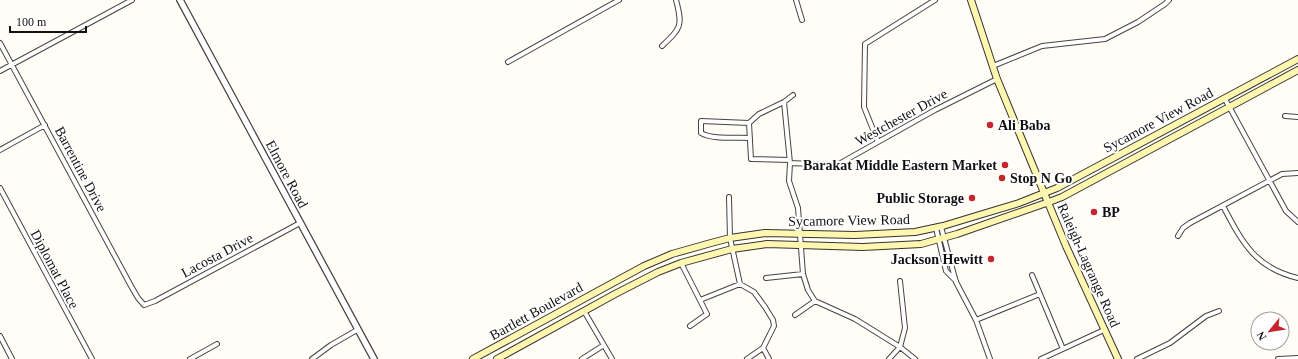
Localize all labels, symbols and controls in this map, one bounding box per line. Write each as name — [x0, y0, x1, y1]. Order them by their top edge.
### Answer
scale bar — [10, 8, 86, 34]
text: 100 m — [16, 15, 47, 29]
street label: Sycamore View Road — [1101, 85, 1216, 156]
street label: Westchester Drive — [853, 86, 950, 149]
place label: Ali Baba — [998, 118, 1051, 133]
marker: Ali Baba — [985, 120, 995, 130]
street label: Barrentine Drive — [52, 124, 109, 214]
street label: Elmore Road — [263, 138, 311, 211]
place label: Barakat Middle Eastern Market — [803, 158, 997, 173]
marker: Barakat Middle Eastern Market — [1000, 160, 1010, 170]
place label: Stop N Go — [1010, 171, 1072, 186]
marker: Stop N Go — [997, 173, 1007, 183]
place label: Public Storage — [877, 191, 964, 206]
marker: Public Storage — [967, 193, 977, 203]
street label: Raleigh-Lagrange Road — [1054, 201, 1123, 330]
place label: BP — [1102, 205, 1120, 220]
marker: BP — [1089, 207, 1099, 217]
street label: Sycamore View Road — [788, 212, 910, 229]
street label: Diplomat Place — [28, 227, 82, 311]
street label: Lacosta Drive — [179, 230, 256, 281]
place label: Jackson Hewitt — [891, 252, 983, 267]
marker: Jackson Hewitt — [986, 254, 996, 264]
street label: Bartlett Boulevard — [487, 280, 585, 343]
north arrow — [1250, 311, 1290, 351]
text: N — [1254, 330, 1269, 342]

